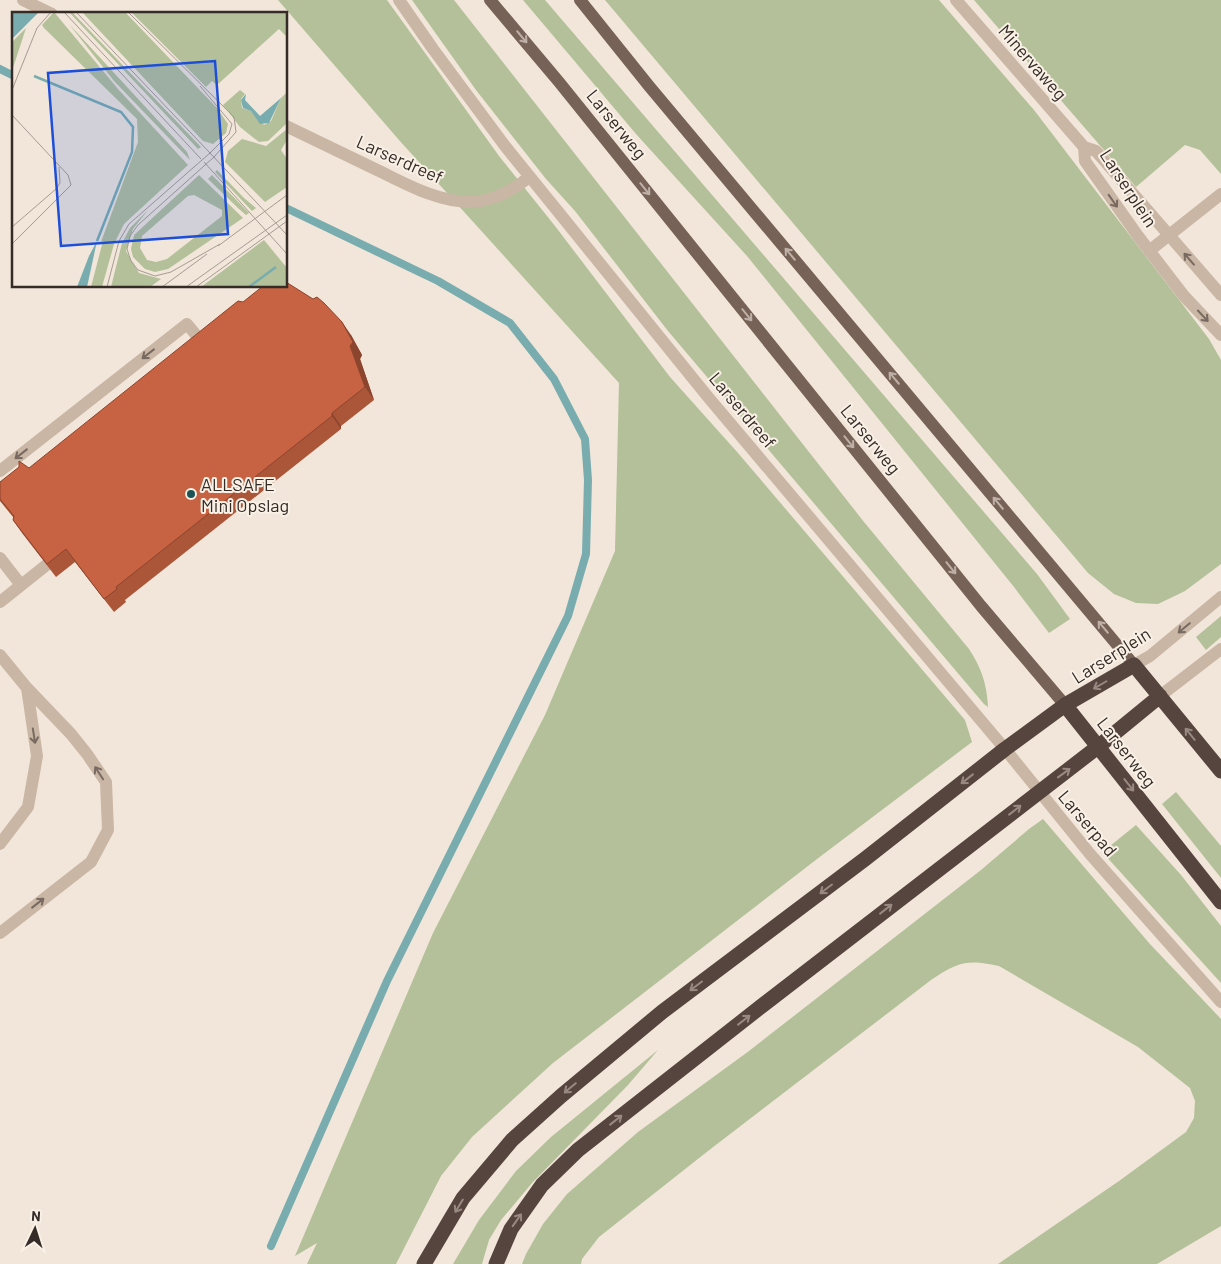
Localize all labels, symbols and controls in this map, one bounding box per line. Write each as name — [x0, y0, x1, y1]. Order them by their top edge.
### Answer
inset map — [12, 12, 288, 288]
street label: Minervaweg — [994, 20, 1072, 104]
one-way arrow — [516, 31, 527, 44]
street label: Larserweg — [582, 85, 652, 163]
street label: Larserdreef — [353, 130, 447, 188]
street label: Larserplein — [1096, 145, 1162, 231]
one-way arrow — [639, 182, 650, 195]
one-way arrow — [1108, 193, 1118, 207]
one-way arrow — [784, 247, 795, 260]
one-way arrow — [1183, 252, 1195, 265]
one-way arrow — [741, 308, 752, 321]
one-way arrow — [1197, 309, 1209, 322]
one-way arrow — [142, 348, 155, 359]
street label: Larserdreef — [705, 368, 781, 452]
one-way arrow — [889, 372, 900, 385]
street label: Larserweg — [836, 400, 906, 478]
one-way arrow — [843, 435, 854, 448]
one-way arrow — [15, 449, 28, 460]
place label: ALLSAFE Mini Opslag — [201, 473, 289, 516]
marker: ALLSAFE Mini Opslag — [185, 488, 197, 500]
one-way arrow — [993, 496, 1004, 509]
one-way arrow — [945, 561, 956, 574]
one-way arrow — [1097, 621, 1108, 634]
street label: Larserplein — [1068, 622, 1154, 688]
one-way arrow — [1177, 623, 1190, 634]
one-way arrow — [1093, 680, 1107, 690]
street label: Larserweg — [1093, 712, 1161, 792]
one-way arrow — [29, 728, 39, 744]
one-way arrow — [1185, 728, 1196, 741]
one-way arrow — [94, 766, 104, 780]
one-way arrow — [1057, 768, 1071, 778]
one-way arrow — [961, 773, 974, 784]
one-way arrow — [1124, 778, 1135, 791]
street label: Larserpad — [1054, 785, 1122, 861]
one-way arrow — [1008, 805, 1022, 815]
one-way arrow — [820, 883, 833, 894]
one-way arrow — [31, 898, 44, 909]
one-way arrow — [879, 904, 892, 915]
one-way arrow — [690, 981, 703, 992]
one-way arrow — [737, 1014, 750, 1025]
one-way arrow — [564, 1083, 577, 1094]
one-way arrow — [609, 1115, 622, 1126]
one-way arrow — [453, 1198, 463, 1212]
north arrow — [10, 1204, 60, 1254]
text: N — [31, 1207, 41, 1224]
one-way arrow — [512, 1214, 522, 1228]

